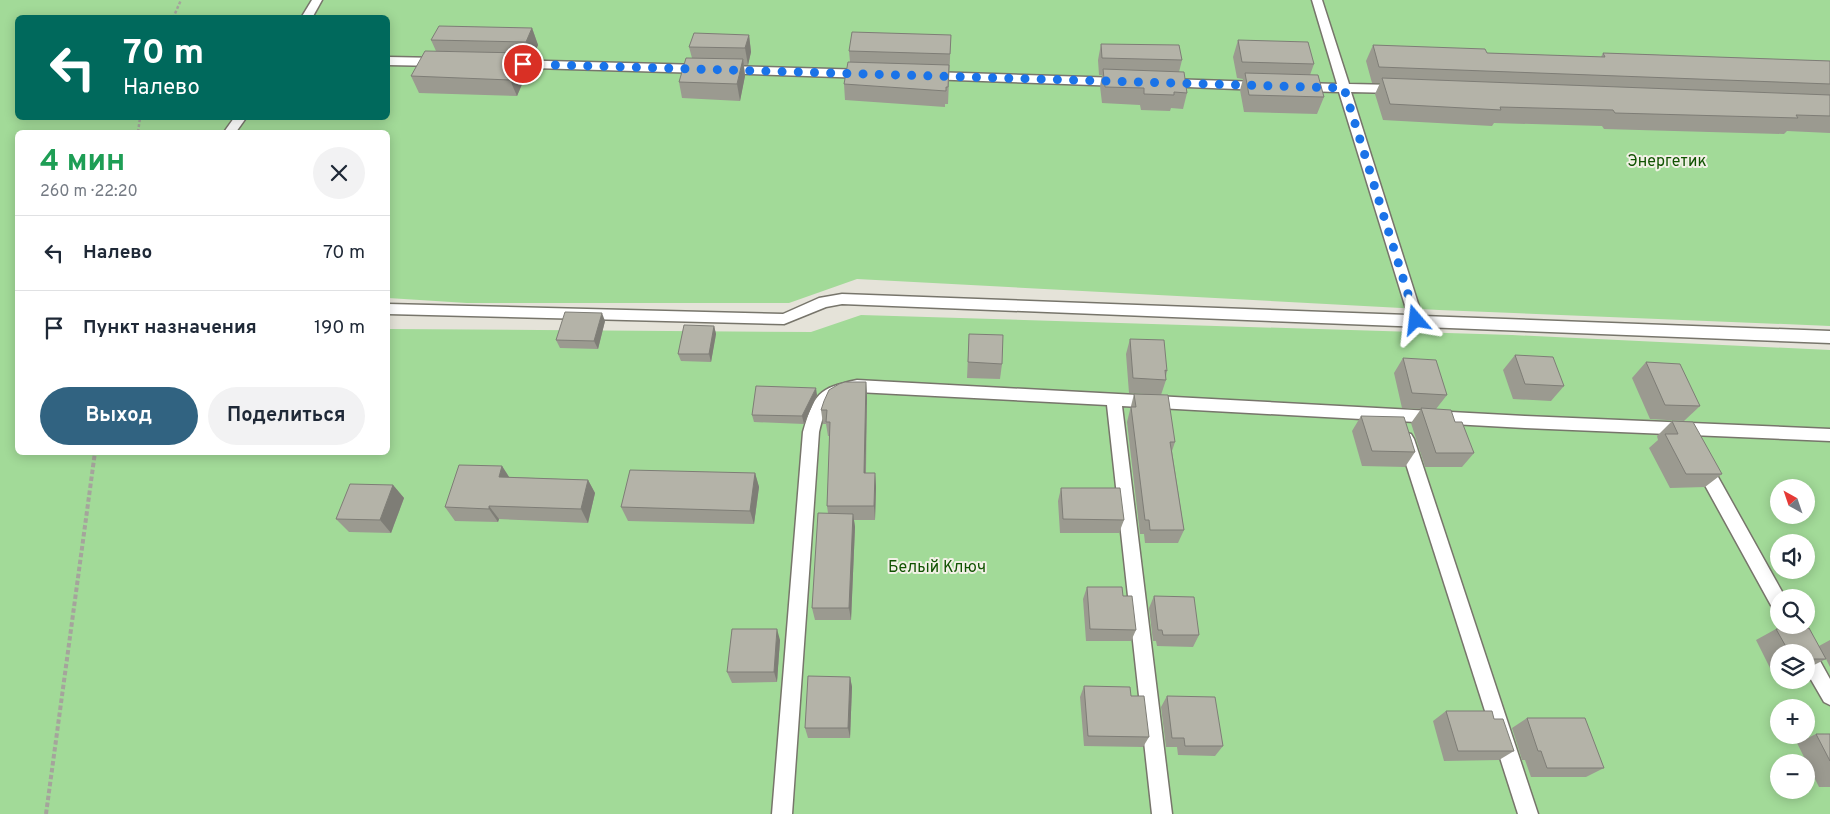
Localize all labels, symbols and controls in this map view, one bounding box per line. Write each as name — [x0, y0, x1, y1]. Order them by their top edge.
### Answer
text: 70 m — [123, 32, 204, 76]
icon: left — [40, 35, 105, 100]
pin — [502, 43, 544, 85]
icon: arrive — [509, 50, 537, 78]
text: Налево — [123, 75, 200, 102]
text: 4 мин — [40, 144, 125, 181]
button: close — [313, 147, 365, 199]
park label: Энергетик — [1627, 152, 1707, 172]
text: 260 m · 22:20 — [40, 182, 138, 202]
icon: left — [40, 239, 68, 267]
text: Налево — [83, 241, 152, 265]
text: 70 m — [323, 241, 365, 265]
position arrow — [1389, 293, 1441, 345]
icon: arrive — [40, 314, 68, 342]
text: Пункт назначения — [83, 316, 257, 340]
text: 190 m — [314, 316, 365, 340]
button: Выход — [40, 387, 198, 445]
button: Поделиться — [208, 387, 365, 445]
north arrow — [1770, 479, 1815, 524]
map controls — [1770, 479, 1815, 799]
button: sound — [1770, 534, 1815, 579]
park label: Белый Ключ — [888, 558, 986, 578]
button: search — [1770, 589, 1815, 634]
button: layers — [1770, 644, 1815, 689]
button: + — [1770, 699, 1815, 744]
button: − — [1770, 754, 1815, 799]

